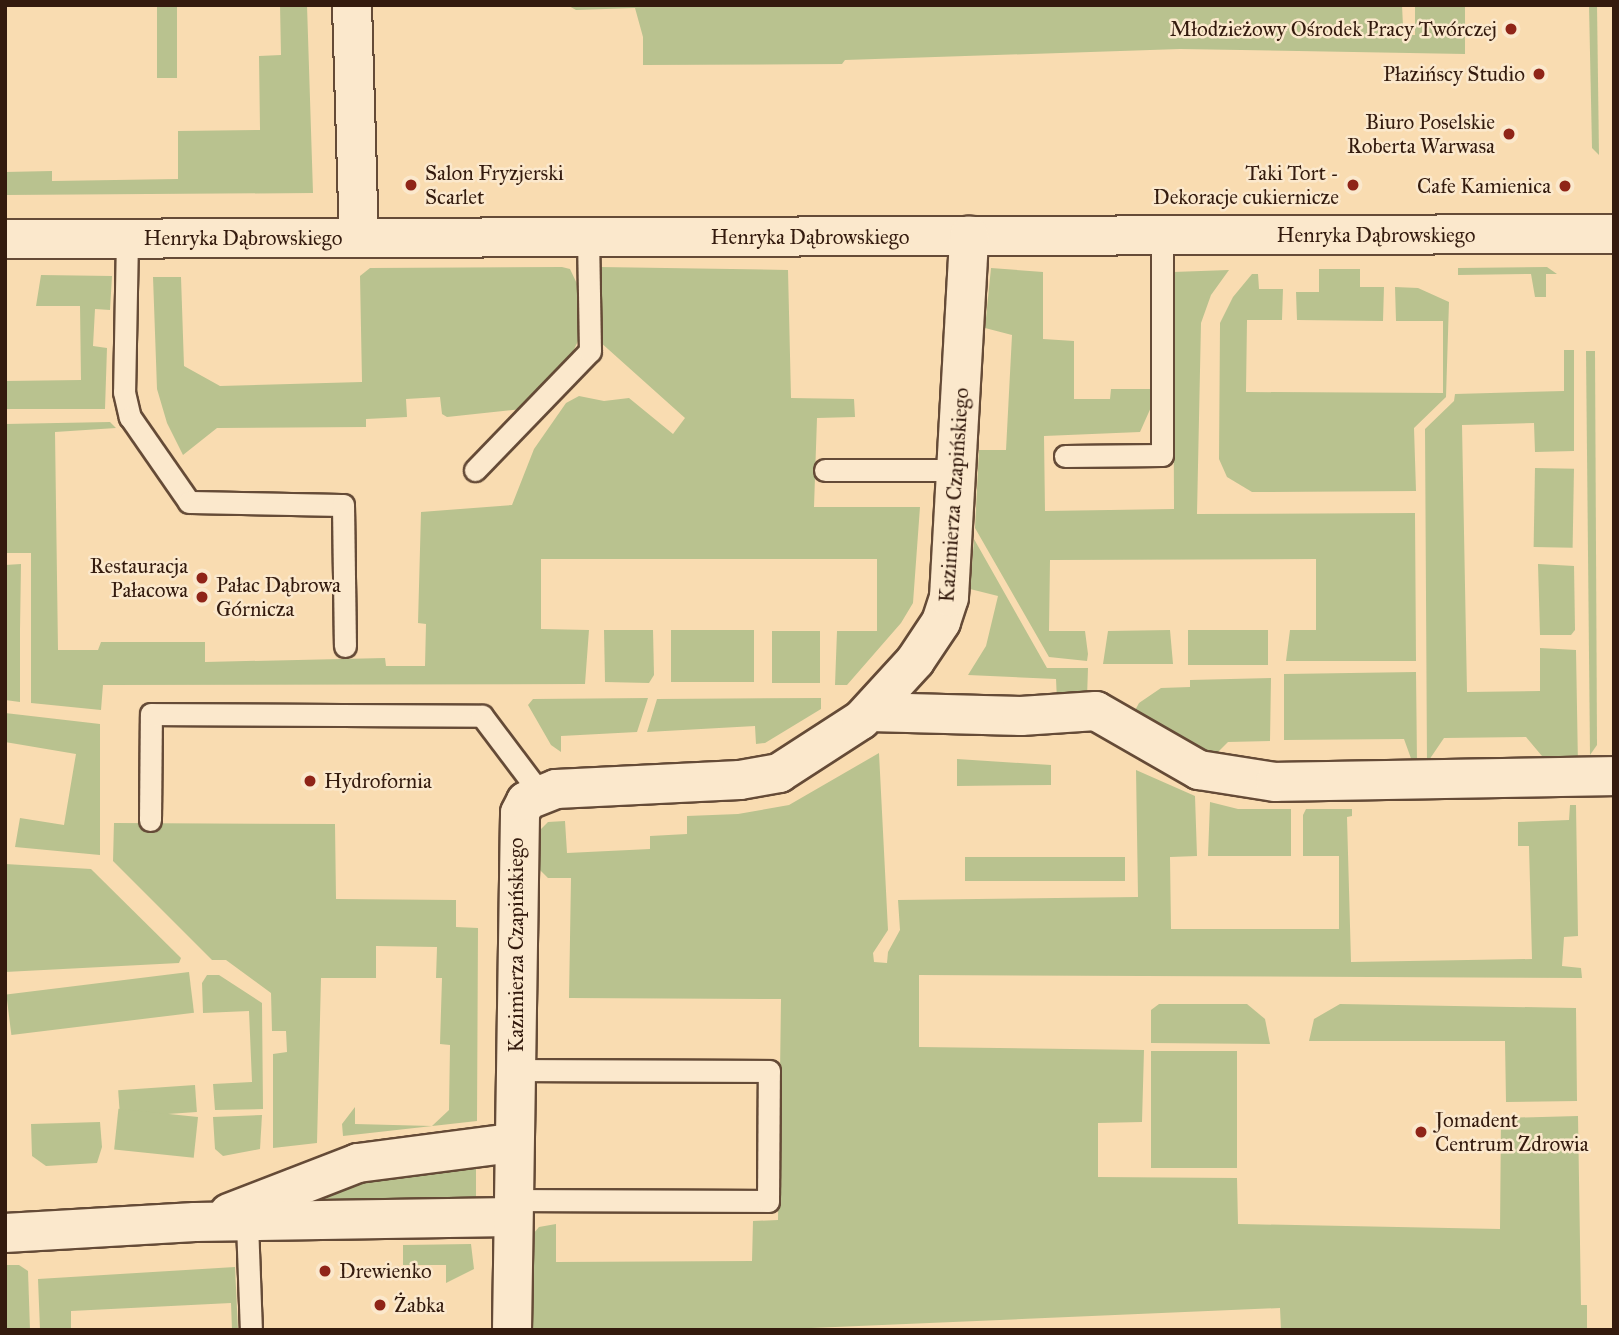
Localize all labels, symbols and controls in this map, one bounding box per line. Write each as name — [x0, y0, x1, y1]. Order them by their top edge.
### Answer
place label: Młodzieżowy Ośrodek Pracy Twórczej — [1170, 16, 1497, 42]
marker: Młodzieżowy Ośrodek Pracy Twórczej — [1503, 21, 1519, 37]
place label: Płazińscy Studio — [1383, 61, 1525, 87]
marker: Płazińscy Studio — [1531, 66, 1547, 82]
place label: Biuro Poselskie Roberta Warwasa — [1347, 109, 1495, 159]
marker: Biuro Poselskie Roberta Warwasa — [1501, 126, 1517, 142]
place label: Salon Fryzjerski Scarlet — [425, 160, 564, 210]
place label: Taki Tort - Dekoracje cukiernicze — [1153, 160, 1339, 210]
place label: Cafe Kamienica — [1417, 173, 1551, 199]
marker: Salon Fryzjerski Scarlet — [403, 177, 419, 193]
marker: Taki Tort - Dekoracje cukiernicze — [1345, 177, 1361, 193]
marker: Cafe Kamienica — [1557, 178, 1573, 194]
street label: Henryka Dąbrowskiego — [1277, 222, 1475, 248]
street label: Henryka Dąbrowskiego — [711, 224, 909, 250]
street label: Henryka Dąbrowskiego — [144, 225, 342, 251]
street label: Kazimierza Czapińskiego — [934, 387, 974, 603]
place label: Restauracja Pałacowa — [90, 553, 188, 603]
marker: Restauracja Pałacowa — [194, 570, 210, 586]
place label: Pałac Dąbrowa Górnicza — [216, 572, 341, 622]
marker: Pałac Dąbrowa Górnicza — [194, 589, 210, 605]
place label: Hydrofornia — [324, 768, 432, 794]
marker: Hydrofornia — [302, 773, 318, 789]
street label: Kazimierza Czapińskiego — [503, 837, 529, 1053]
place label: Jomadent Centrum Zdrowia — [1435, 1107, 1589, 1157]
marker: Jomadent Centrum Zdrowia — [1413, 1124, 1429, 1140]
place label: Drewienko — [339, 1258, 432, 1284]
marker: Drewienko — [317, 1263, 333, 1279]
place label: Żabka — [394, 1292, 445, 1318]
marker: Żabka — [372, 1297, 388, 1313]

